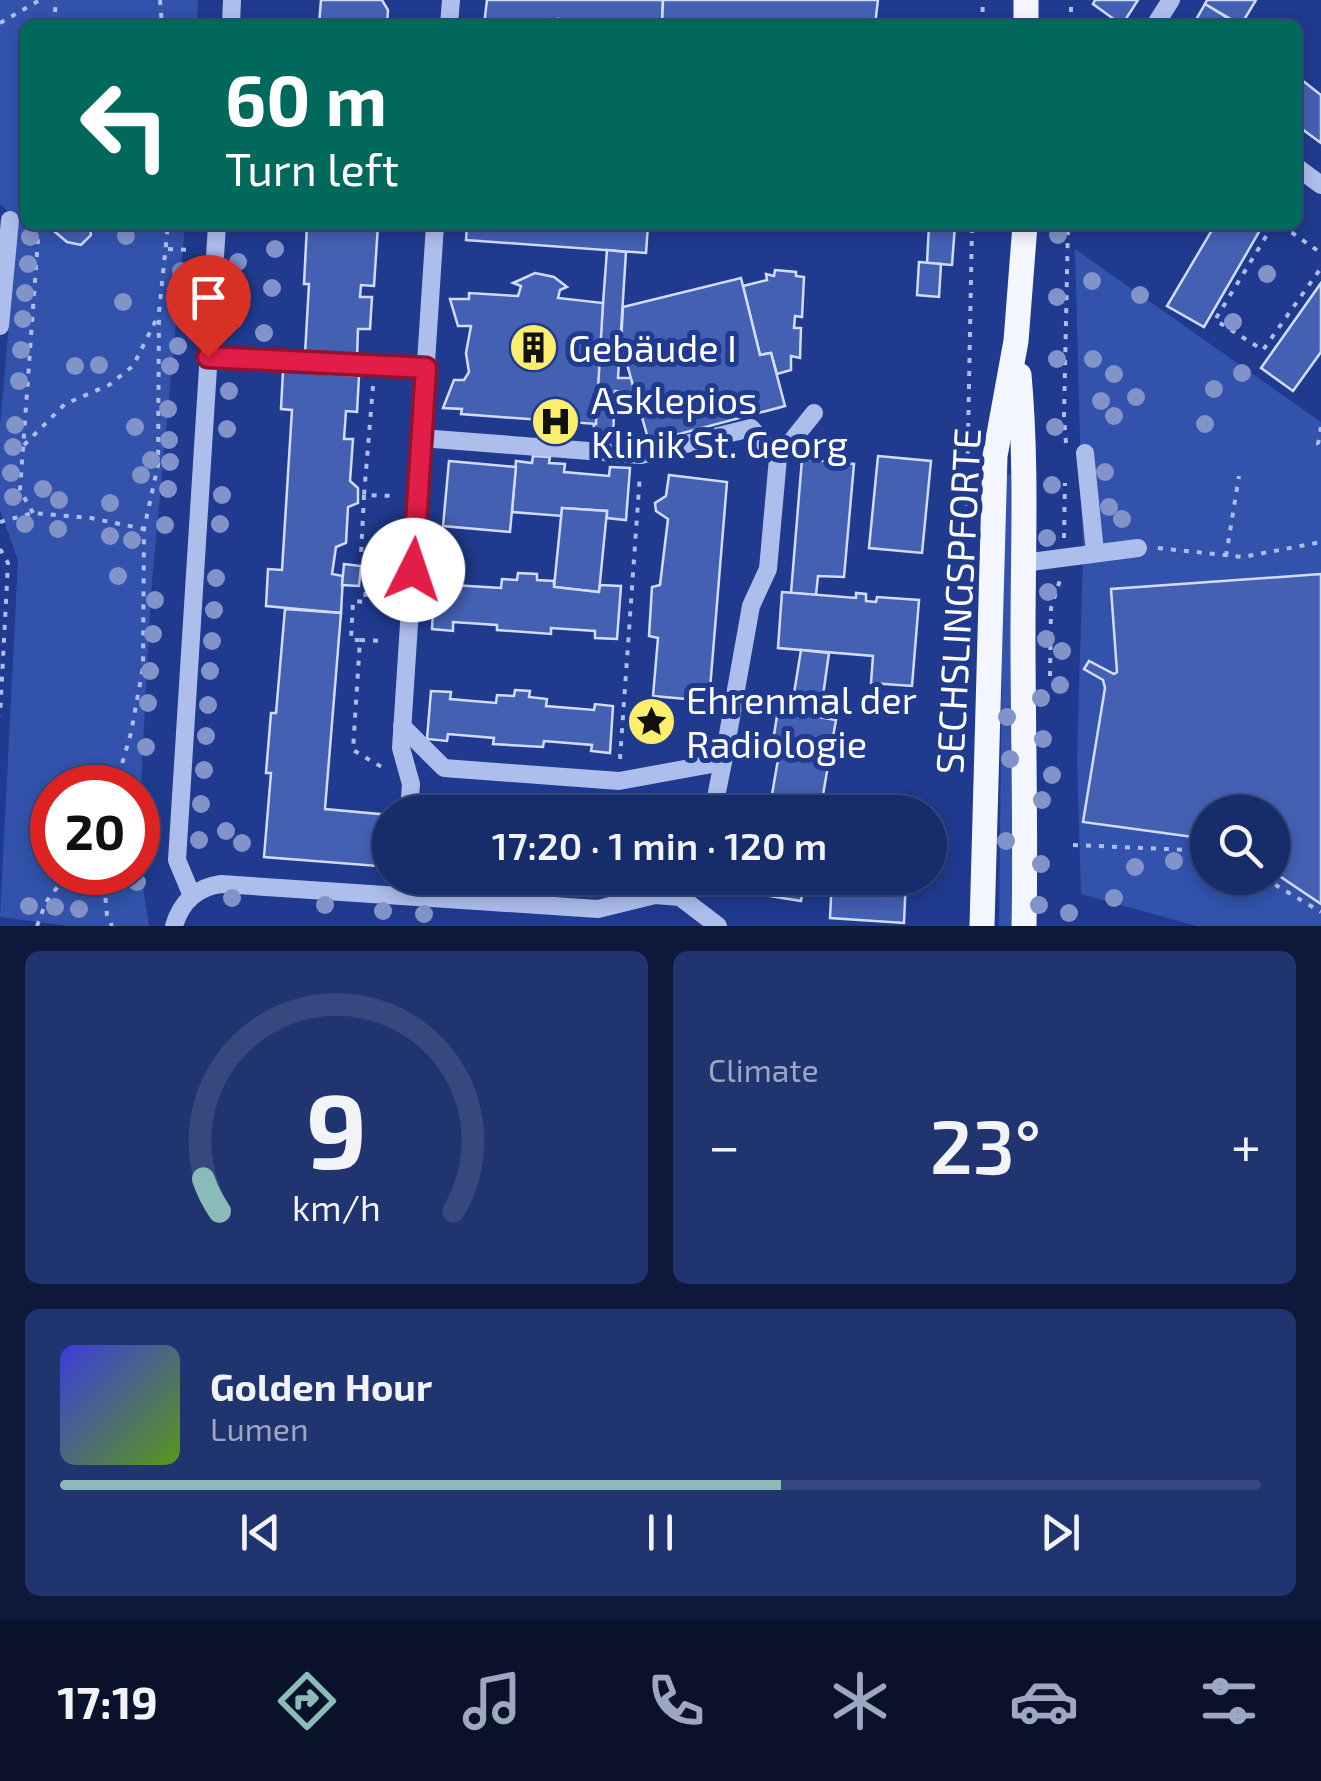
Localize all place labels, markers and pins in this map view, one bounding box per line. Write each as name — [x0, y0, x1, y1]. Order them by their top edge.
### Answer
pin — [166, 255, 251, 358]
building icon: Gebäude I — [507, 321, 559, 373]
place label: Gebäude I — [568, 324, 737, 370]
place label: Asklepios Klinik St. Georg — [591, 376, 848, 466]
hospital icon: Asklepios Klinik St. Georg — [530, 395, 582, 447]
place label: Ehrenmal der Radiologie — [686, 676, 917, 766]
place icon: Ehrenmal der Radiologie — [625, 695, 677, 747]

